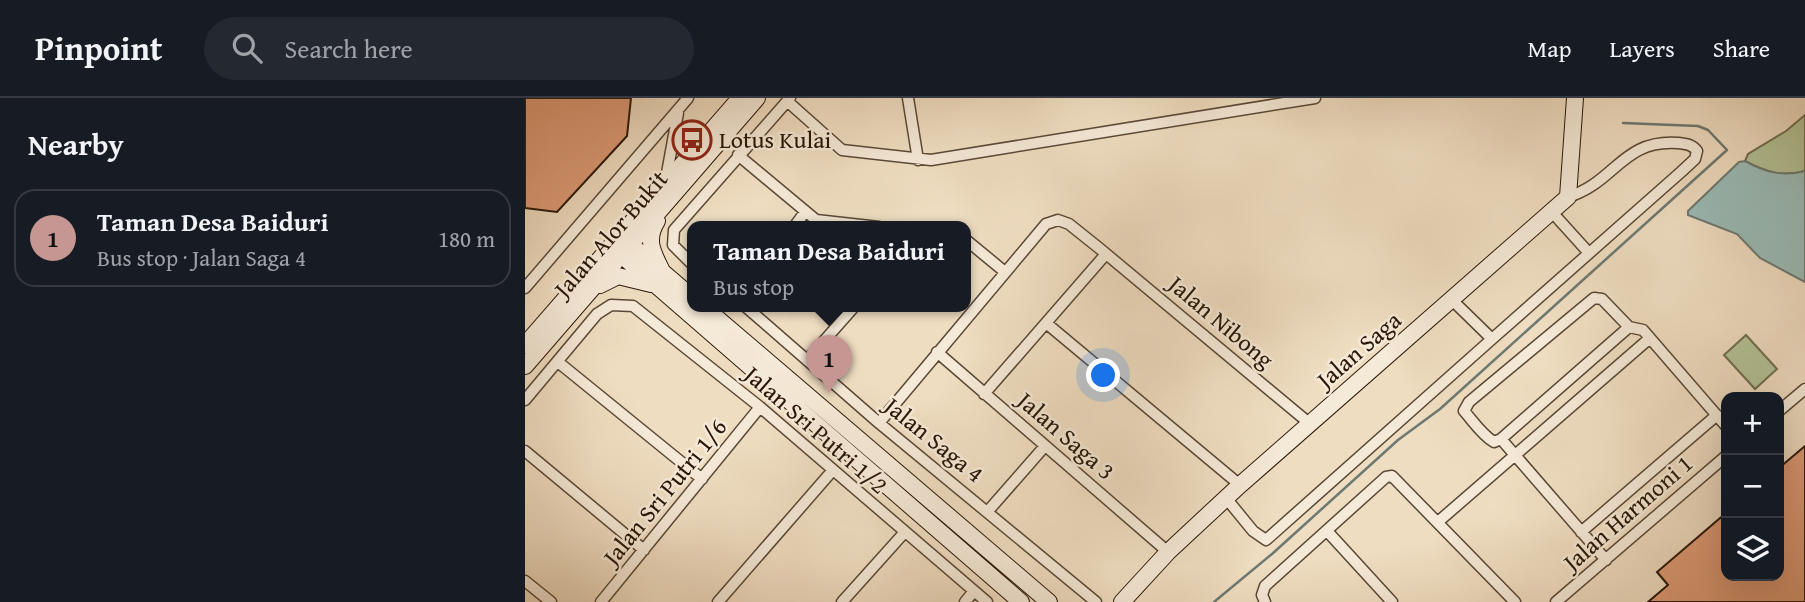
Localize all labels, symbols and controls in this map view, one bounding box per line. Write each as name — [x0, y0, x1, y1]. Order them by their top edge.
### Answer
search box — [204, 17, 694, 80]
text: Pinpoint — [35, 24, 162, 72]
icon: search — [228, 29, 266, 67]
text: Search here — [284, 29, 413, 68]
text: Map — [1528, 31, 1571, 66]
text: Layers — [1609, 31, 1675, 66]
text: Share — [1713, 31, 1770, 66]
bus stop icon: Lotus Kulai — [671, 119, 713, 161]
text: Nearby — [28, 122, 124, 166]
place label: Lotus Kulai — [719, 122, 831, 157]
street label: Jalan Alor Bukit — [543, 162, 676, 307]
text: Taman Desa Baiduri — [97, 202, 329, 241]
popup — [687, 221, 971, 312]
text: 1 — [47, 222, 59, 255]
text: 180 m — [438, 222, 495, 255]
text: Taman Desa Baiduri — [713, 231, 945, 270]
text: Bus stop · Jalan Saga 4 — [97, 241, 306, 274]
street label: Jalan Nibong — [1159, 265, 1282, 376]
text: Bus stop — [713, 270, 794, 303]
street label: Jalan Saga — [1306, 302, 1409, 398]
pin: 1 — [806, 335, 852, 393]
your location — [1086, 358, 1120, 392]
street label: Jalan Sri Putri 1/2 — [739, 360, 893, 500]
street label: Jalan Saga 3 — [1008, 381, 1123, 488]
street label: Jalan Saga 4 — [875, 387, 992, 491]
map controls — [1721, 392, 1784, 581]
button: + — [1721, 392, 1784, 455]
street label: Jalan Sri Putri 1/6 — [592, 411, 735, 575]
street label: Jalan Harmoni 1 — [1553, 446, 1700, 581]
button: − — [1721, 455, 1784, 518]
button: layers — [1721, 518, 1784, 581]

